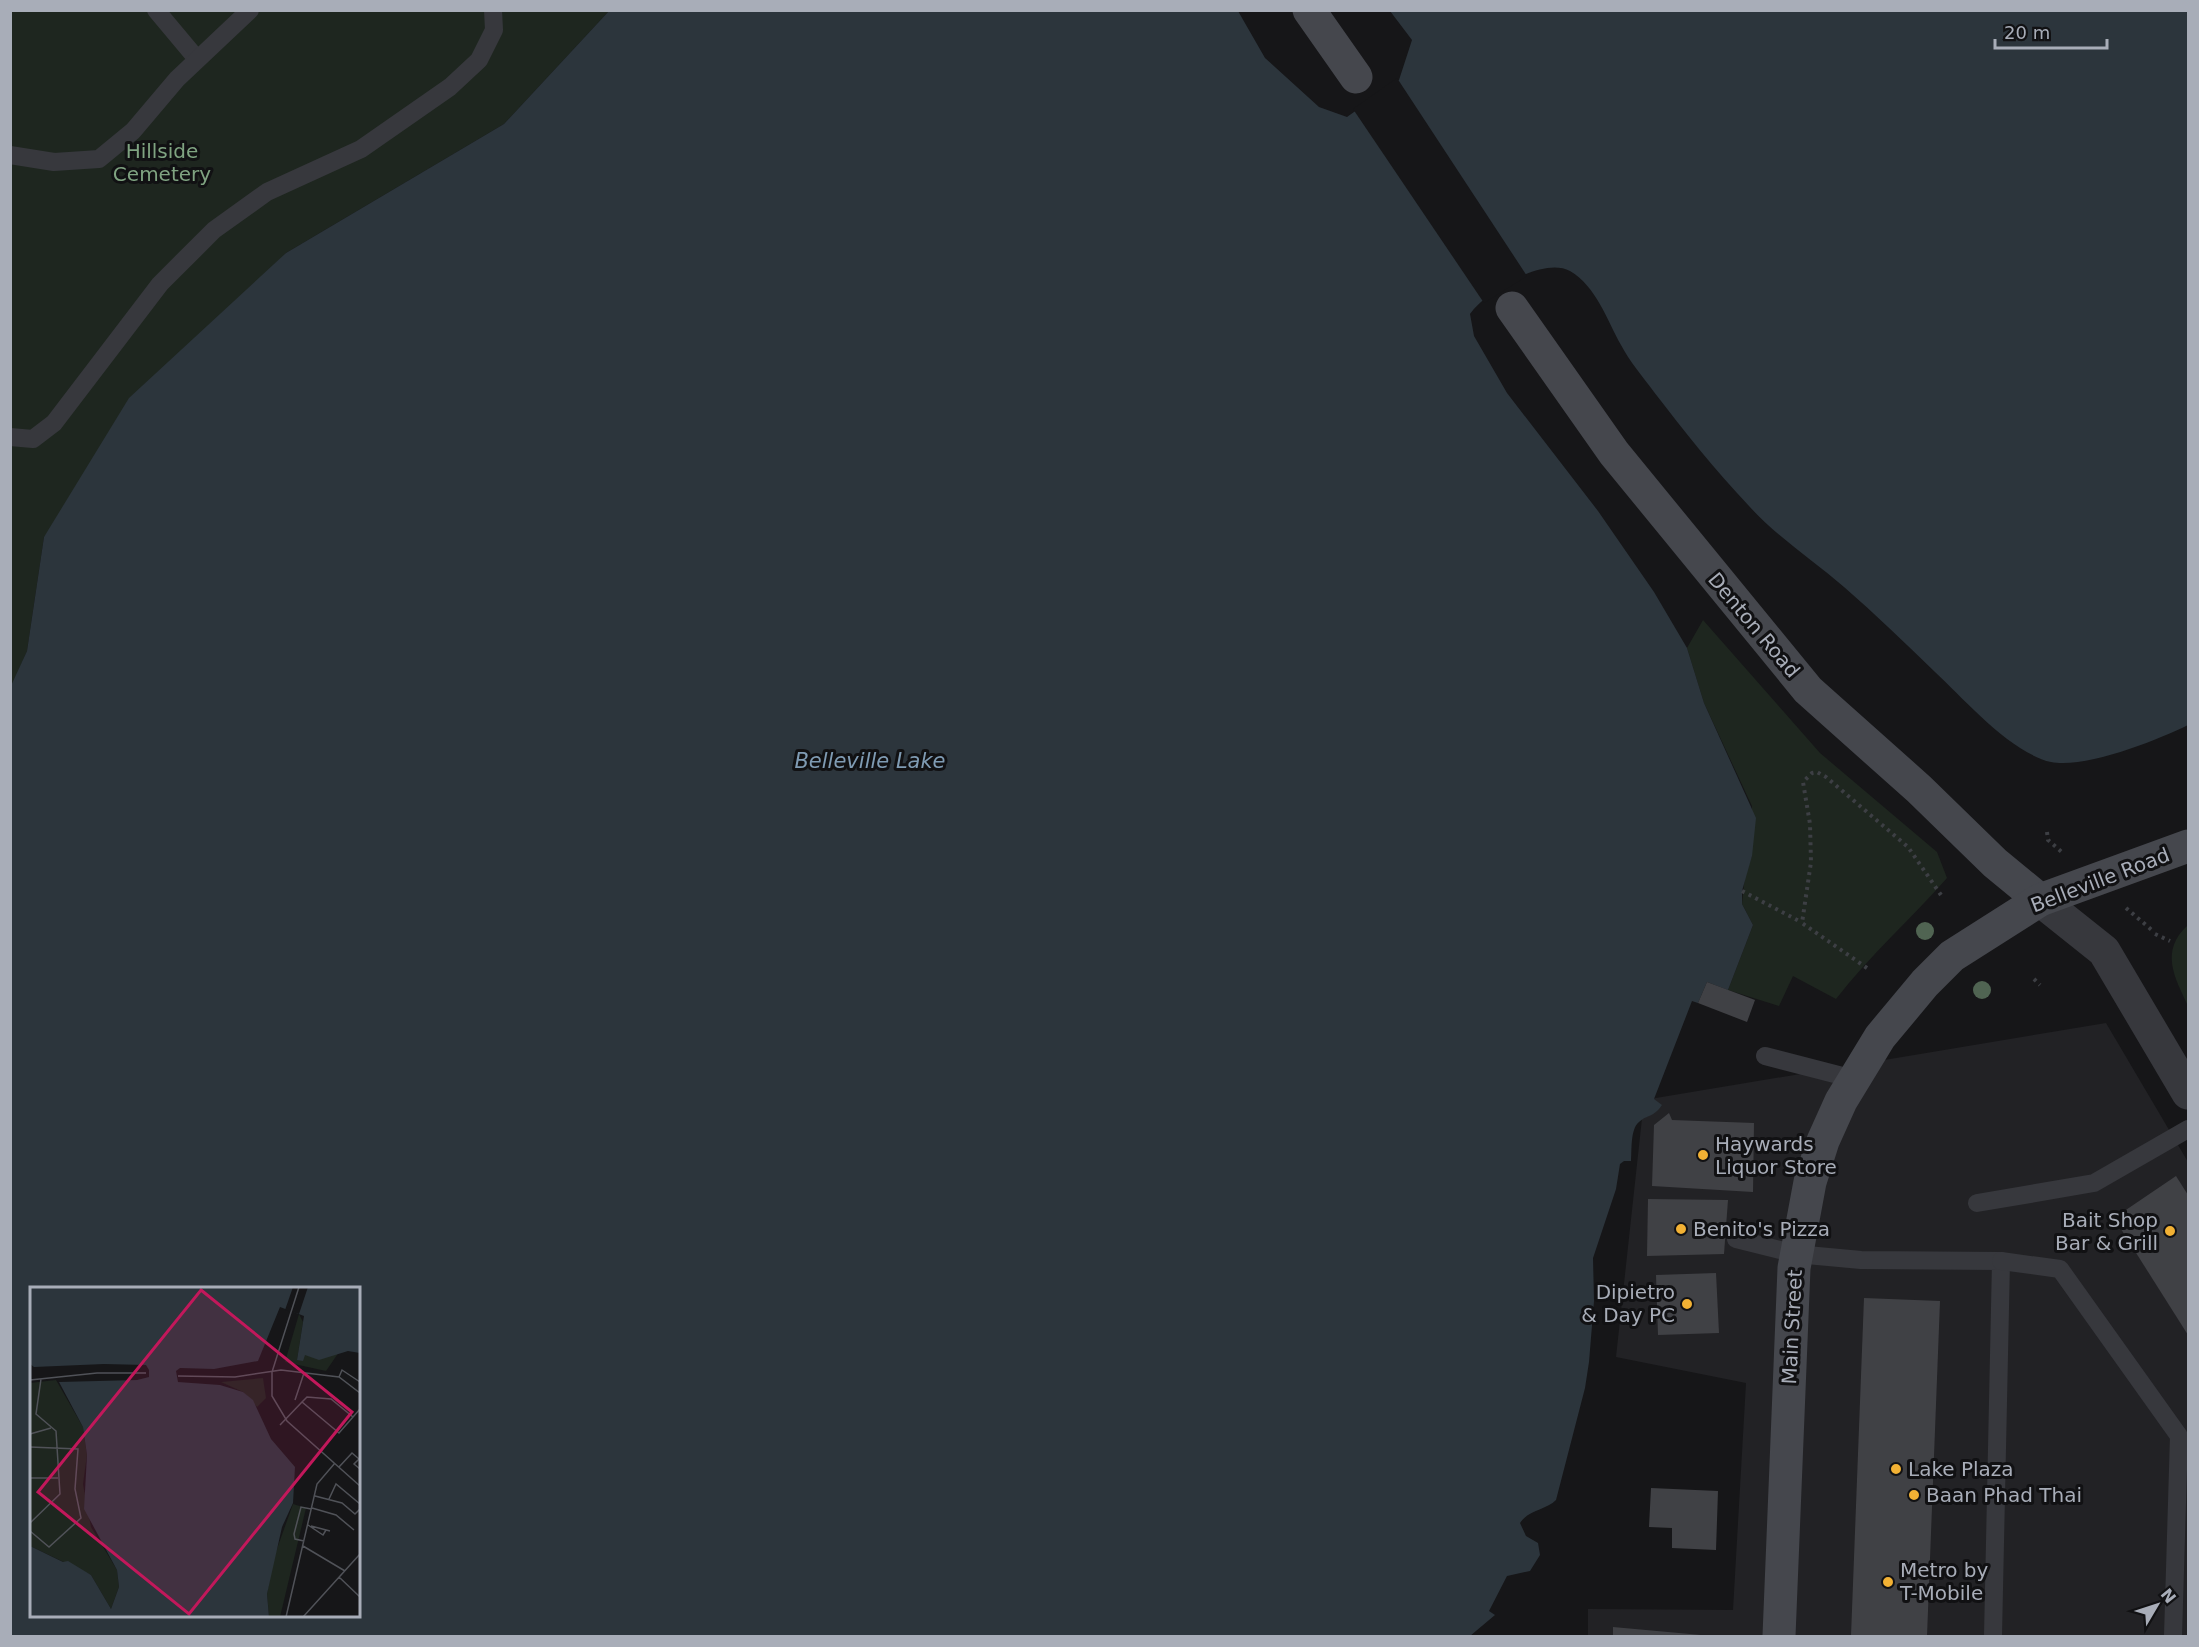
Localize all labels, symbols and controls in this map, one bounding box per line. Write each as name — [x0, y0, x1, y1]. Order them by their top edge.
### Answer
scale bar — [1995, 12, 2108, 50]
text: 20 m — [2004, 22, 2050, 43]
park label: Hillside Cemetery — [113, 139, 211, 186]
street label: Denton Road — [1703, 568, 1805, 682]
water label: Belleville Lake — [794, 749, 946, 773]
street label: Belleville Road — [2027, 842, 2173, 918]
place label: Haywards Liquor Store — [1715, 1132, 1837, 1179]
marker: Haywards Liquor Store — [1696, 1148, 1710, 1162]
place label: Bait Shop Bar & Grill — [2055, 1208, 2158, 1255]
place label: Benito's Pizza — [1693, 1217, 1830, 1241]
marker: Benito's Pizza — [1674, 1222, 1688, 1236]
marker: Bait Shop Bar & Grill — [2163, 1224, 2177, 1238]
street label: Main Street — [1777, 1269, 1807, 1385]
place label: Dipietro & Day PC — [1581, 1280, 1675, 1327]
inset map — [30, 1287, 360, 1617]
marker: Dipietro & Day PC — [1680, 1297, 1694, 1311]
place label: Lake Plaza — [1908, 1457, 2014, 1481]
marker: Lake Plaza — [1889, 1462, 1903, 1476]
place label: Baan Phad Thai — [1926, 1483, 2082, 1507]
marker: Baan Phad Thai — [1907, 1488, 1921, 1502]
place label: Metro by T-Mobile — [1899, 1558, 1988, 1605]
marker: Metro by T-Mobile — [1881, 1575, 1895, 1589]
north arrow — [2127, 1575, 2187, 1635]
text: N — [2157, 1585, 2180, 1607]

